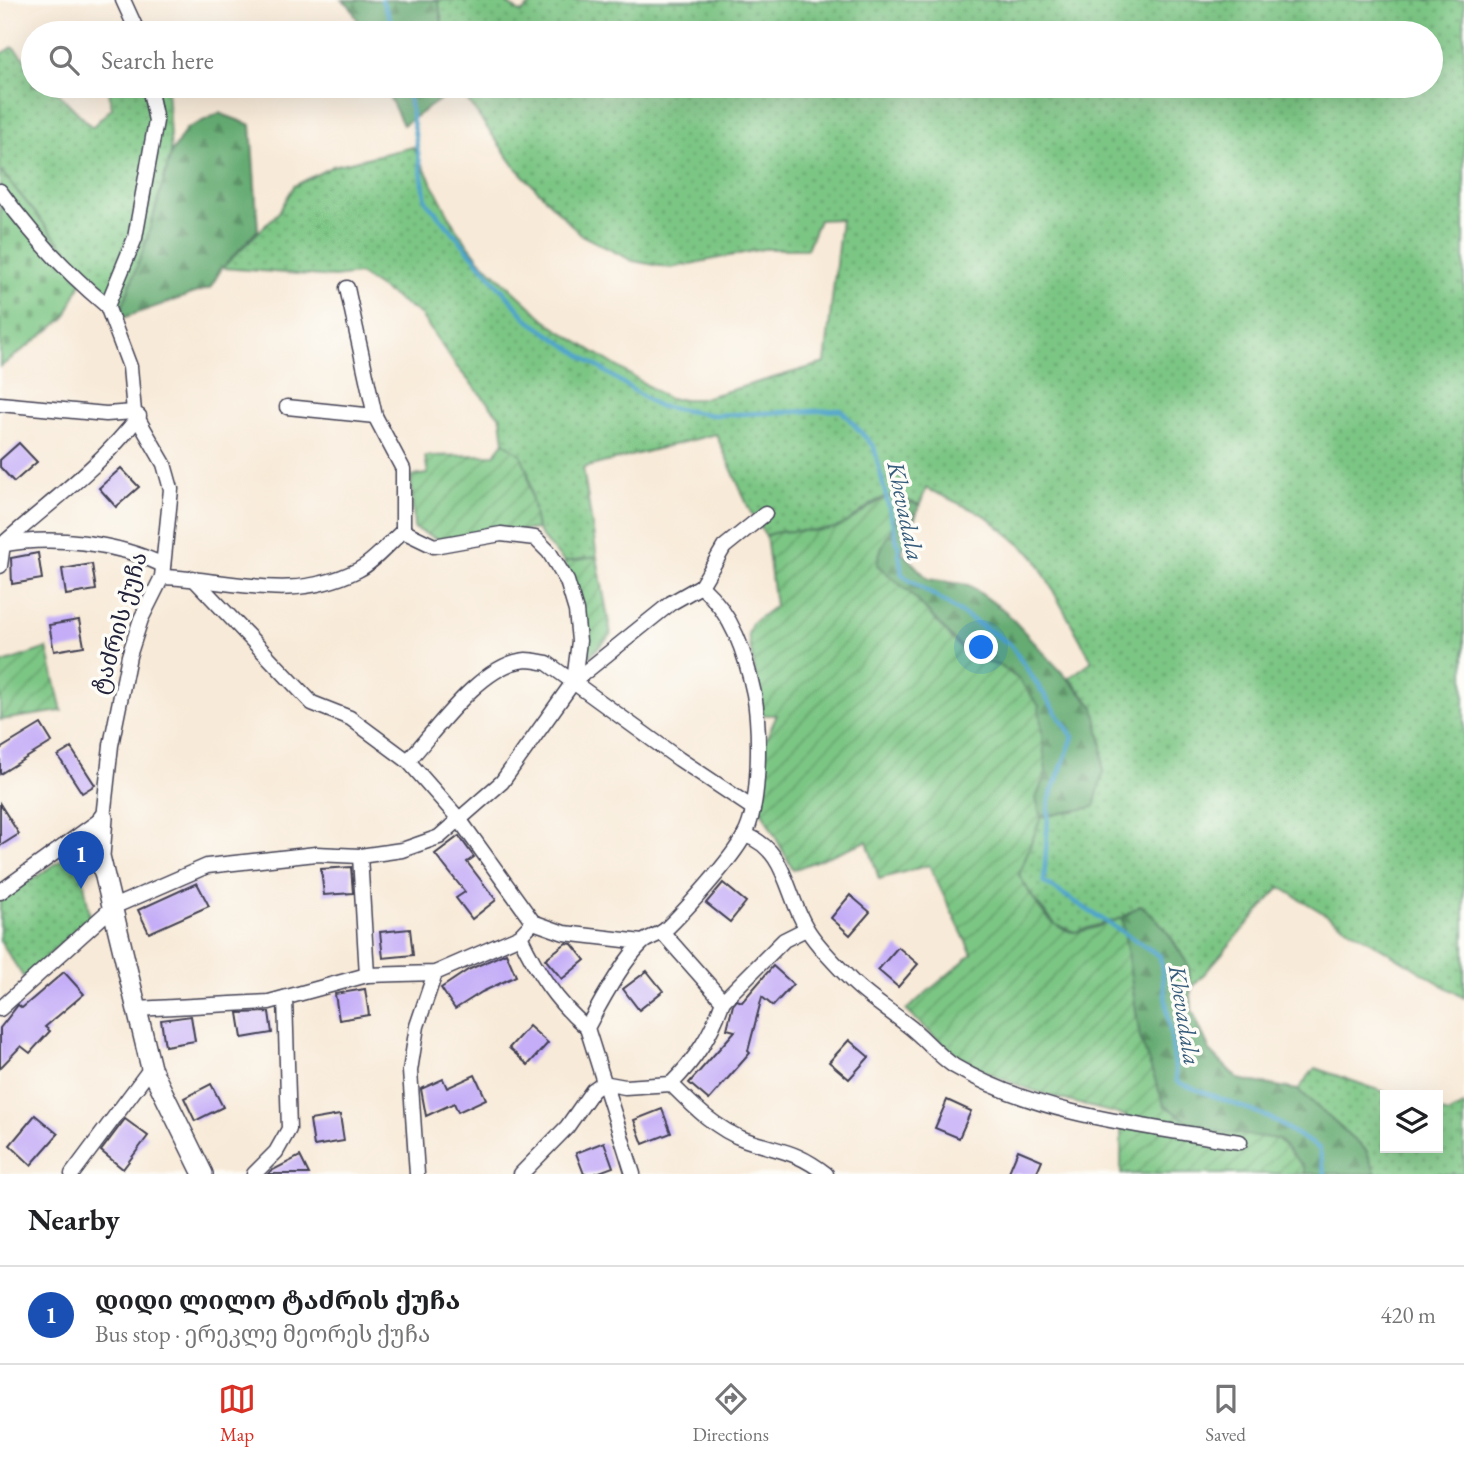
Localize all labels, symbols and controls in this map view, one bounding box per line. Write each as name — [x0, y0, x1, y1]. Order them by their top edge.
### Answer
search box — [21, 21, 1443, 98]
icon: search — [45, 41, 83, 79]
text: Search here — [101, 43, 214, 77]
water label: Khevadala — [880, 458, 932, 563]
street label: ტაძრის ქუჩა — [84, 548, 154, 698]
your location — [964, 630, 998, 664]
pin: 1 — [58, 831, 104, 889]
water label: Khevadala — [1162, 962, 1208, 1067]
map controls — [1380, 1090, 1443, 1153]
button: layers — [1380, 1090, 1443, 1153]
text: Nearby — [28, 1200, 120, 1239]
text: დიდი ლილო ტაძრის ქუჩა — [95, 1283, 460, 1317]
text: 1 — [45, 1300, 57, 1330]
text: 420 m — [1380, 1300, 1436, 1330]
text: Bus stop · ერეკლე მეორეს ქუჩა — [95, 1319, 430, 1349]
tab: Map — [218, 1380, 256, 1447]
tab: Directions — [692, 1380, 769, 1447]
tab: Saved — [1205, 1380, 1246, 1447]

